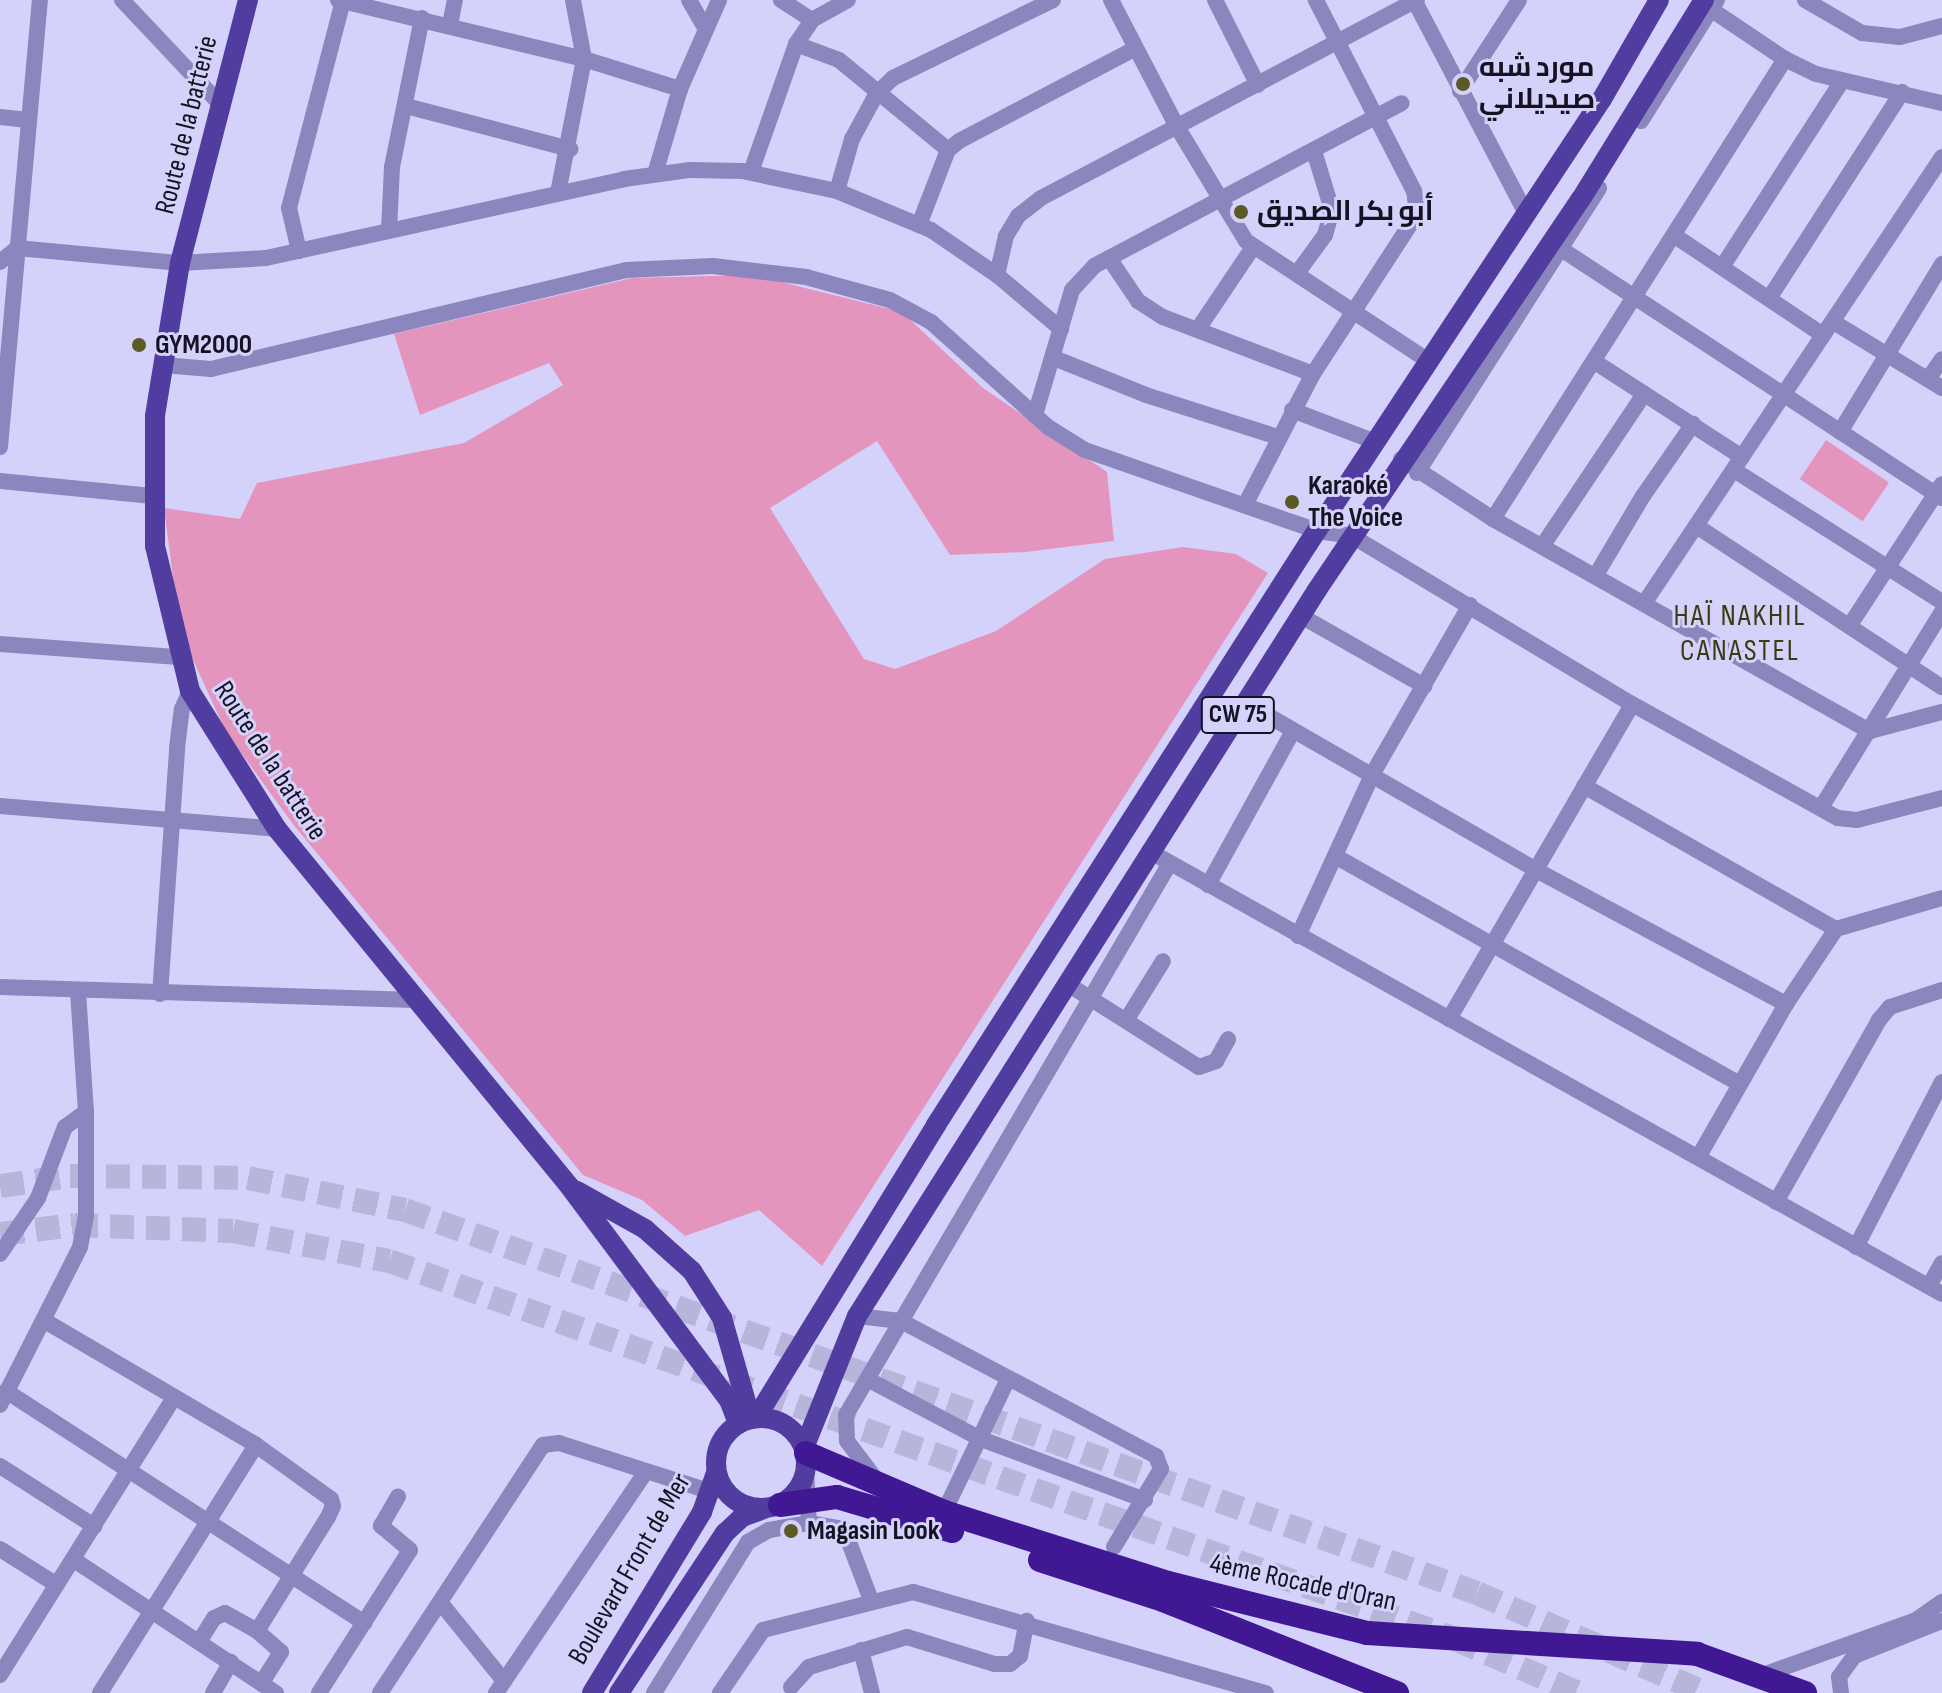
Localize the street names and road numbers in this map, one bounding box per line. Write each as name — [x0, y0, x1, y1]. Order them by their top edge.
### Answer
street label: Route de la batterie — [149, 32, 225, 218]
street label: Route de la batterie — [206, 675, 334, 847]
road number: CW 75 — [1200, 693, 1276, 737]
street label: Boulevard Front de Mer — [562, 1467, 698, 1671]
street label: 4ème Rocade d'Oran — [1207, 1547, 1399, 1619]

